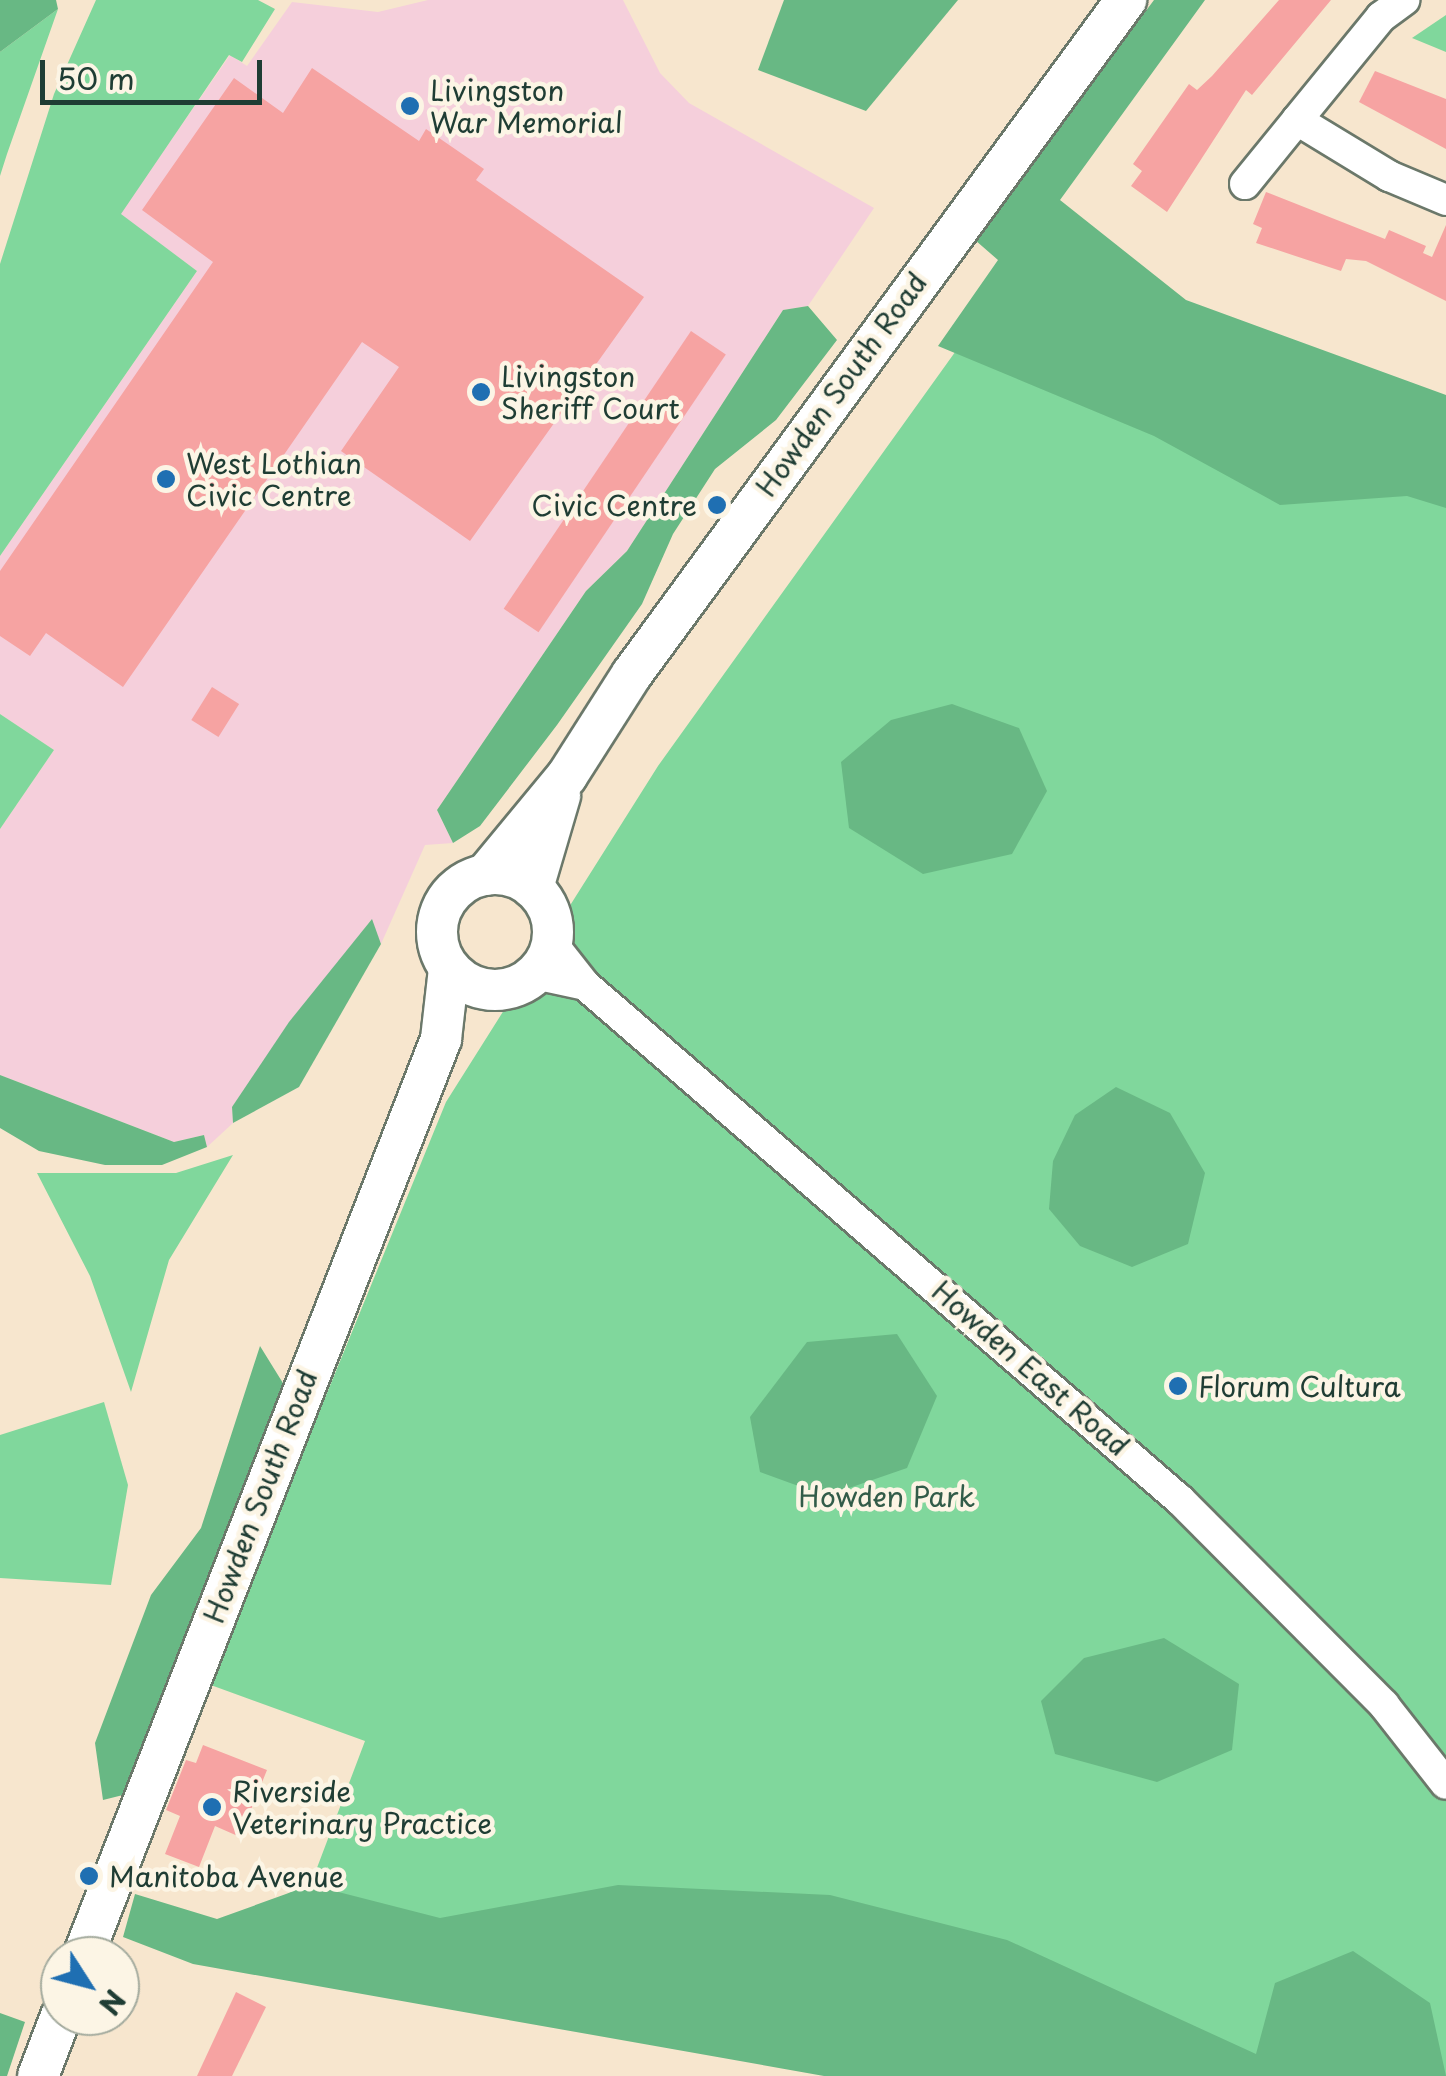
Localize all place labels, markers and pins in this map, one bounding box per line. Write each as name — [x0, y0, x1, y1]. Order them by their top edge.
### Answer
place label: Livingston War Memorial — [430, 73, 625, 139]
marker: Livingston War Memorial — [399, 95, 421, 117]
place label: Livingston Sheriff Court — [501, 359, 679, 425]
marker: Livingston Sheriff Court — [470, 381, 492, 403]
place label: West Lothian Civic Centre — [186, 446, 358, 512]
marker: West Lothian Civic Centre — [155, 468, 177, 490]
place label: Civic Centre — [530, 488, 697, 522]
marker: Civic Centre — [706, 494, 728, 516]
place label: Florum Cultura — [1198, 1369, 1401, 1403]
marker: Florum Cultura — [1167, 1375, 1189, 1397]
place label: Riverside Veterinary Practice — [232, 1774, 491, 1840]
marker: Riverside Veterinary Practice — [201, 1796, 223, 1818]
place label: Manitoba Avenue — [109, 1859, 343, 1893]
marker: Manitoba Avenue — [78, 1865, 100, 1887]

